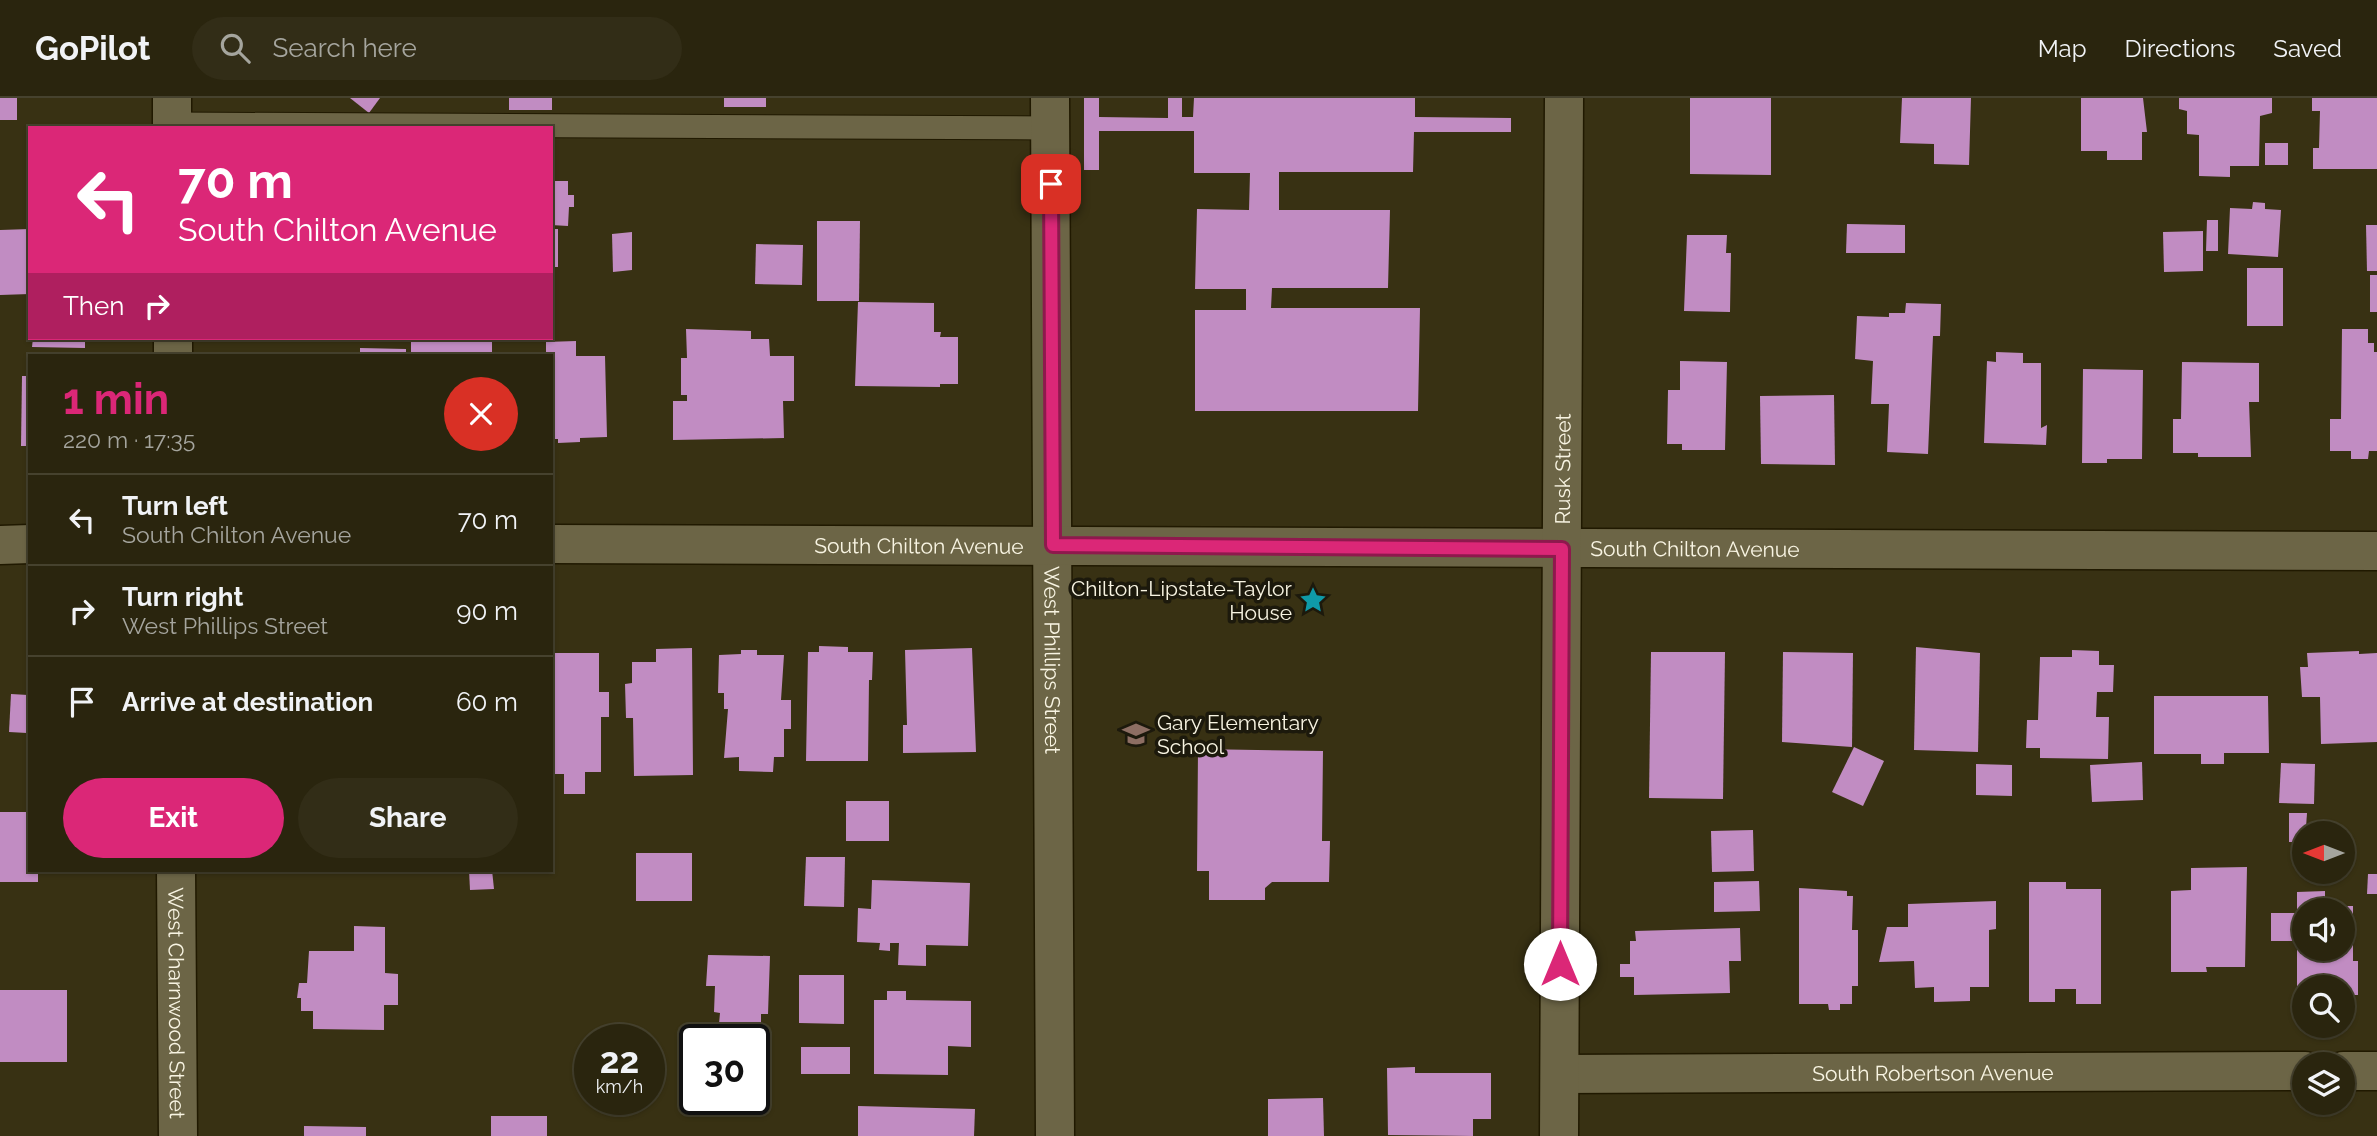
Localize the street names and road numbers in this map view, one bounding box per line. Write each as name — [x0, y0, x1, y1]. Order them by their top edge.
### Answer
street label: Rusk Street — [1549, 413, 1575, 525]
street label: South Chilton Avenue — [814, 533, 1024, 558]
street label: South Chilton Avenue — [1590, 535, 1800, 561]
street label: West Phillips Street — [1040, 566, 1066, 754]
street label: West Charnwood Street — [164, 887, 190, 1119]
street label: South Robertson Avenue — [1812, 1060, 2054, 1085]

